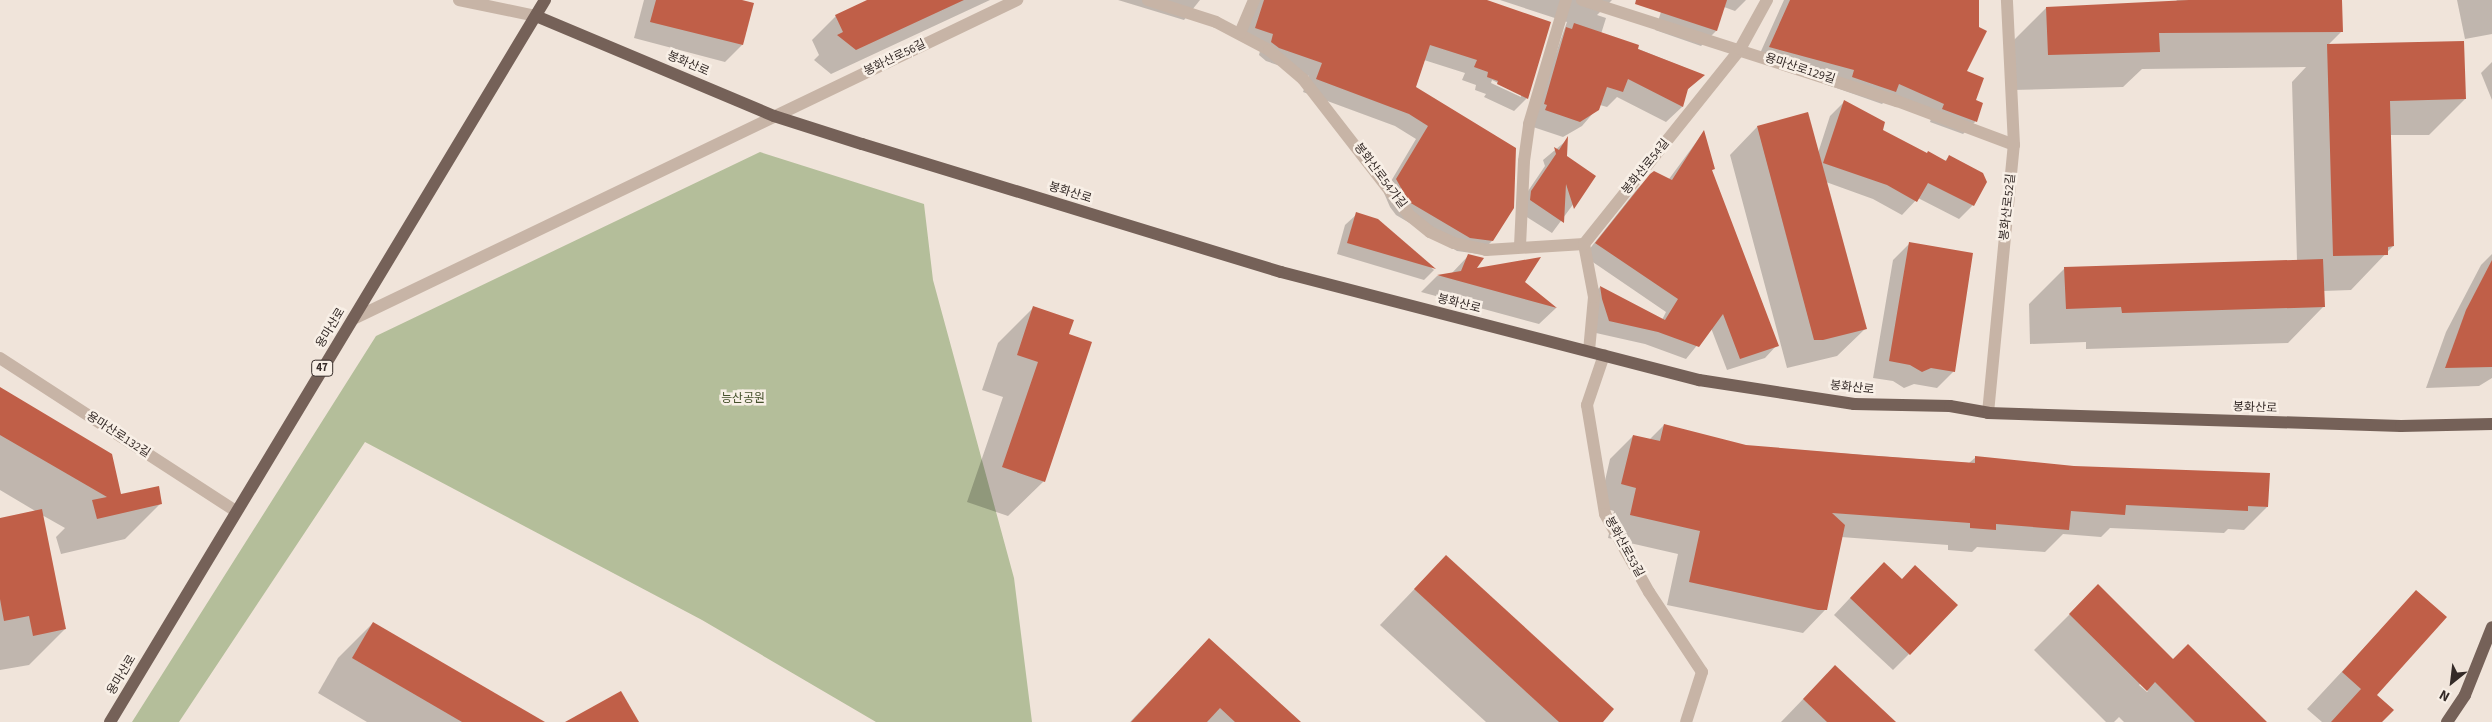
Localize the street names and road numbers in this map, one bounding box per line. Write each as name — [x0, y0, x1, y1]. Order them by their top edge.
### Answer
street label: 봉화산로56길 — [862, 37, 928, 79]
street label: 봉화산로 — [665, 49, 711, 79]
street label: 용마산로129길 — [1763, 51, 1837, 87]
street label: 봉화산로54길 — [1619, 136, 1673, 198]
street label: 봉화산로54가길 — [1351, 140, 1409, 212]
street label: 봉화산로52길 — [1997, 173, 2019, 241]
street label: 봉화산로 — [1047, 180, 1093, 206]
street label: 봉화산로 — [1436, 292, 1482, 316]
street label: 용마산로 — [313, 305, 349, 351]
road number: 47 — [311, 359, 333, 376]
street label: 봉화산로 — [1829, 379, 1875, 397]
street label: 봉화산로 — [2233, 400, 2277, 416]
street label: 용마산로132길 — [83, 409, 153, 461]
street label: 봉화산로53길 — [1601, 514, 1647, 580]
street label: 용마산로 — [104, 652, 140, 698]

